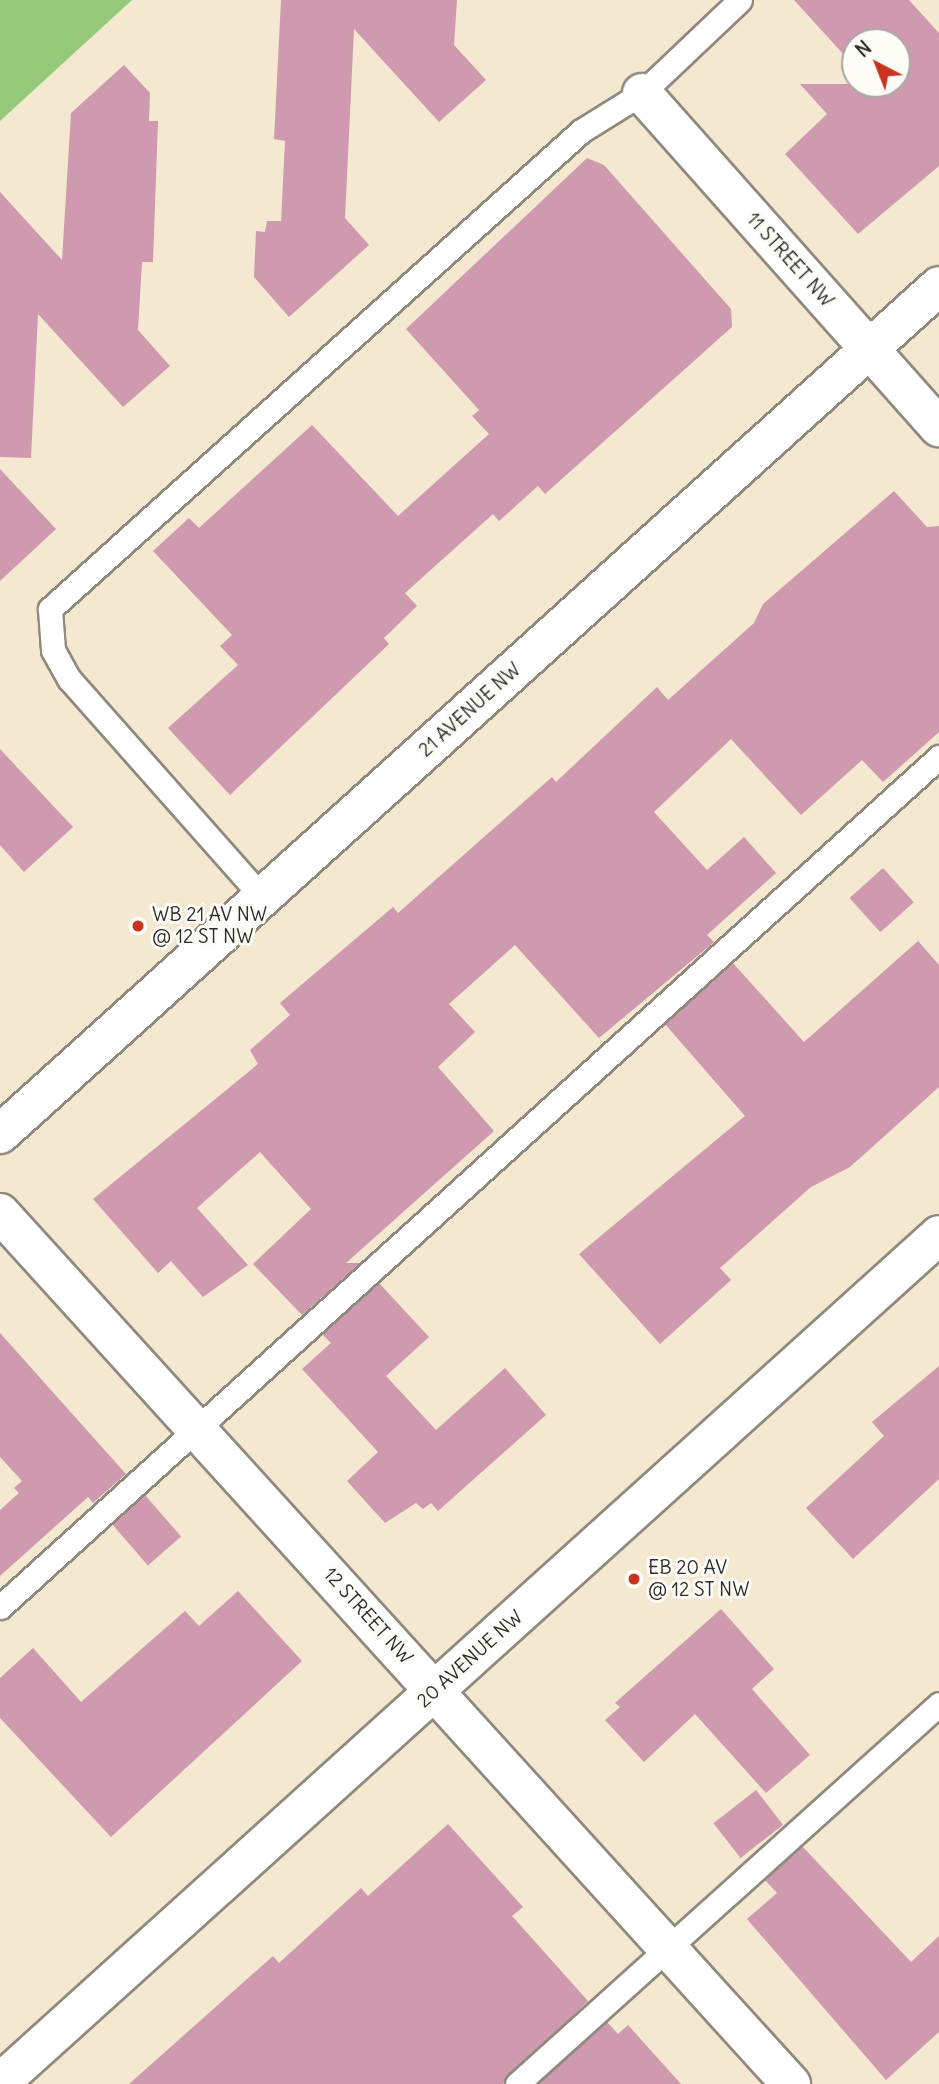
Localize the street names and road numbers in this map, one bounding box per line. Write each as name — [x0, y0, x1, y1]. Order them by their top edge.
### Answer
street label: 11 STREET NW — [742, 208, 838, 312]
street label: 21 AVENUE NW — [414, 658, 526, 762]
street label: 12 STREET NW — [319, 1563, 417, 1669]
street label: 20 AVENUE NW — [412, 1606, 528, 1712]

